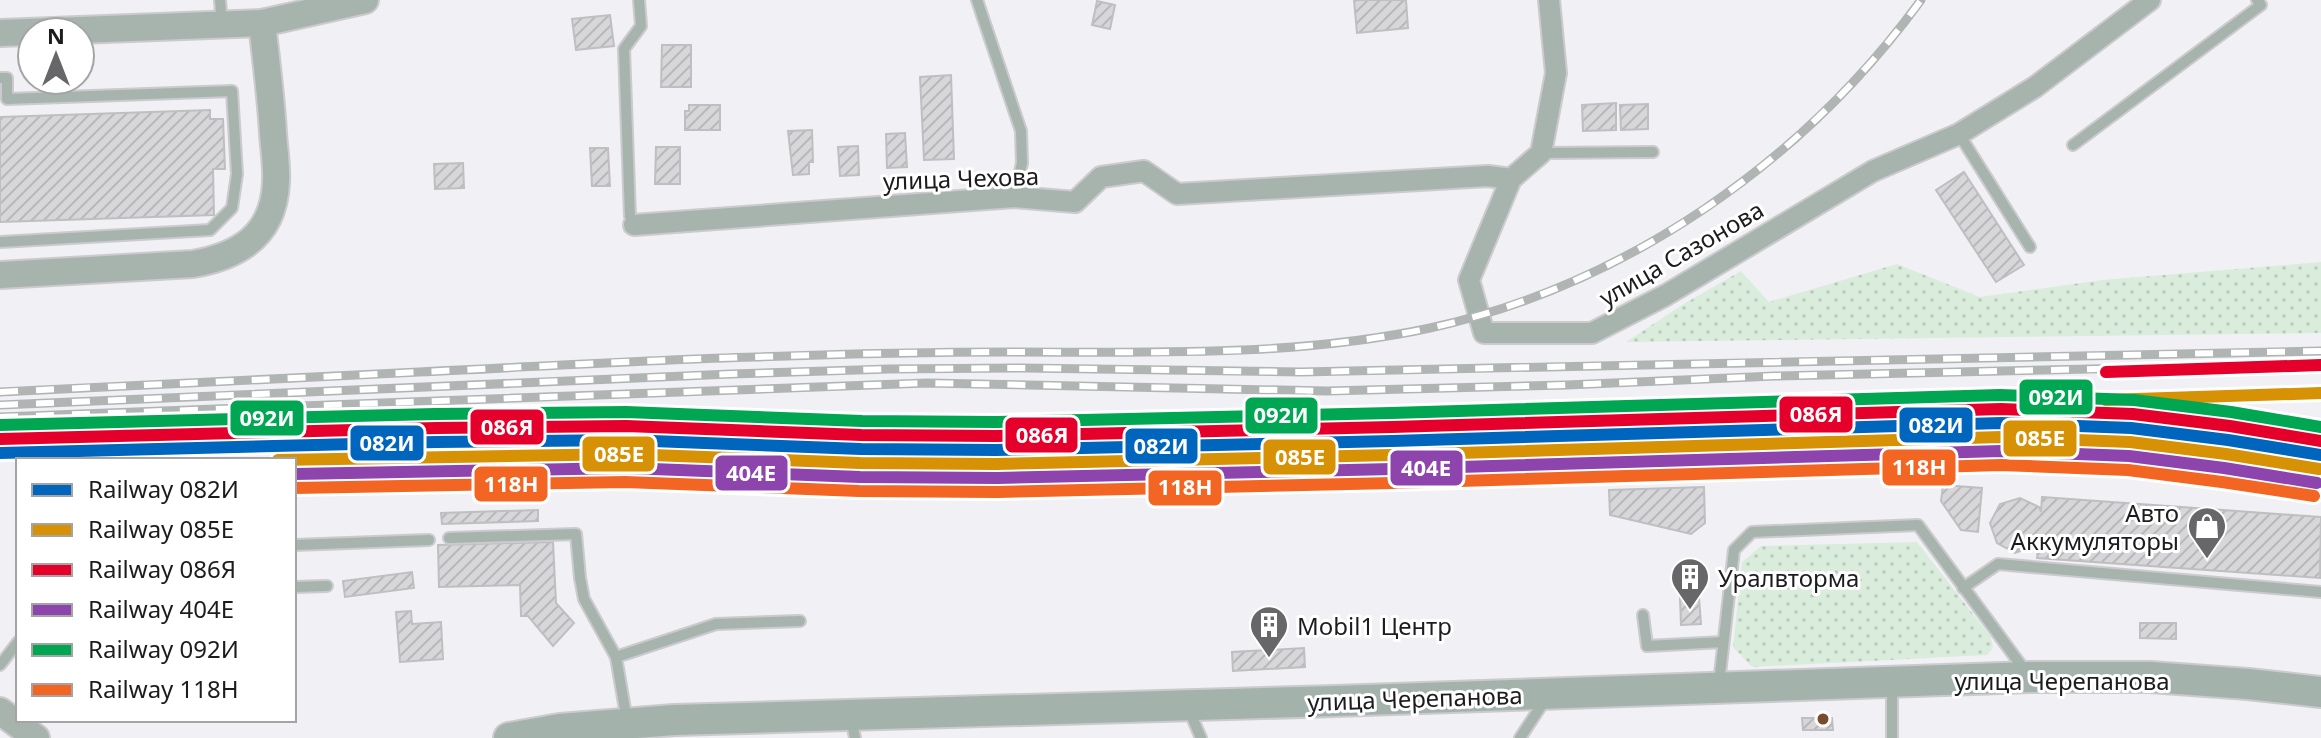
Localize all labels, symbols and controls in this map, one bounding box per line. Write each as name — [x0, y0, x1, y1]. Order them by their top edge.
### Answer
north arrow — [16, 16, 96, 96]
text: N — [47, 20, 65, 50]
street label: улица Чехова — [882, 159, 1040, 197]
street label: улица Сазонова — [1593, 193, 1769, 313]
line badge: 092И — [2018, 378, 2094, 416]
text: 092И — [2028, 381, 2084, 411]
line badge: 086Я — [1778, 395, 1854, 434]
line badge: 092И — [1244, 396, 1319, 435]
text: 086Я — [1790, 398, 1842, 428]
line badge: 092И — [229, 399, 305, 437]
text: 092И — [1253, 399, 1309, 429]
text: 092И — [239, 402, 295, 432]
line badge: 082И — [1898, 406, 1974, 444]
line badge: 086Я — [469, 408, 545, 446]
text: 082И — [1908, 409, 1964, 439]
text: 086Я — [481, 411, 533, 441]
line badge: 086Я — [1004, 416, 1079, 454]
text: 086Я — [1016, 419, 1068, 449]
line badge: 085Е — [2002, 419, 2078, 458]
text: 085Е — [2015, 422, 2065, 452]
line badge: 082И — [349, 424, 425, 462]
text: 082И — [359, 427, 415, 457]
line badge: 082И — [1124, 427, 1199, 465]
text: 082И — [1133, 430, 1189, 460]
line badge: 085Е — [581, 435, 656, 473]
text: 085Е — [594, 438, 644, 468]
line badge: 085Е — [1262, 438, 1337, 476]
text: 085Е — [1275, 441, 1325, 471]
line badge: 118Н — [1881, 448, 1957, 487]
line badge: 404Е — [1389, 449, 1464, 487]
text: 118Н — [1892, 451, 1946, 481]
text: 404Е — [1401, 452, 1451, 482]
line badge: 404Е — [714, 454, 789, 492]
text: 404Е — [726, 457, 776, 487]
legend — [16, 458, 296, 722]
line badge: 118Н — [473, 465, 549, 503]
text: 118Н — [484, 468, 538, 498]
line badge: 118Н — [1147, 469, 1223, 507]
text: 118Н — [1158, 471, 1212, 501]
text: Railway 082И — [88, 472, 239, 505]
place label: Авто Аккумуляторы — [2011, 496, 2179, 557]
shop icon: Авто Аккумуляторы — [2186, 505, 2228, 560]
text: Railway 085Е — [88, 512, 234, 545]
text: Railway 086Я — [88, 552, 236, 585]
building icon: Уралвторма — [1669, 556, 1711, 611]
place label: Уралвторма — [1718, 561, 1859, 594]
text: Railway 404Е — [88, 592, 234, 625]
building icon: Mobil1 Центр — [1248, 604, 1290, 659]
place label: Mobil1 Центр — [1297, 609, 1452, 642]
text: Railway 092И — [88, 632, 239, 665]
street label: улица Черепанова — [1954, 664, 2170, 697]
text: Railway 118Н — [88, 672, 239, 705]
street label: улица Черепанова — [1307, 678, 1523, 718]
unlabelled marker — [1815, 711, 1831, 727]

